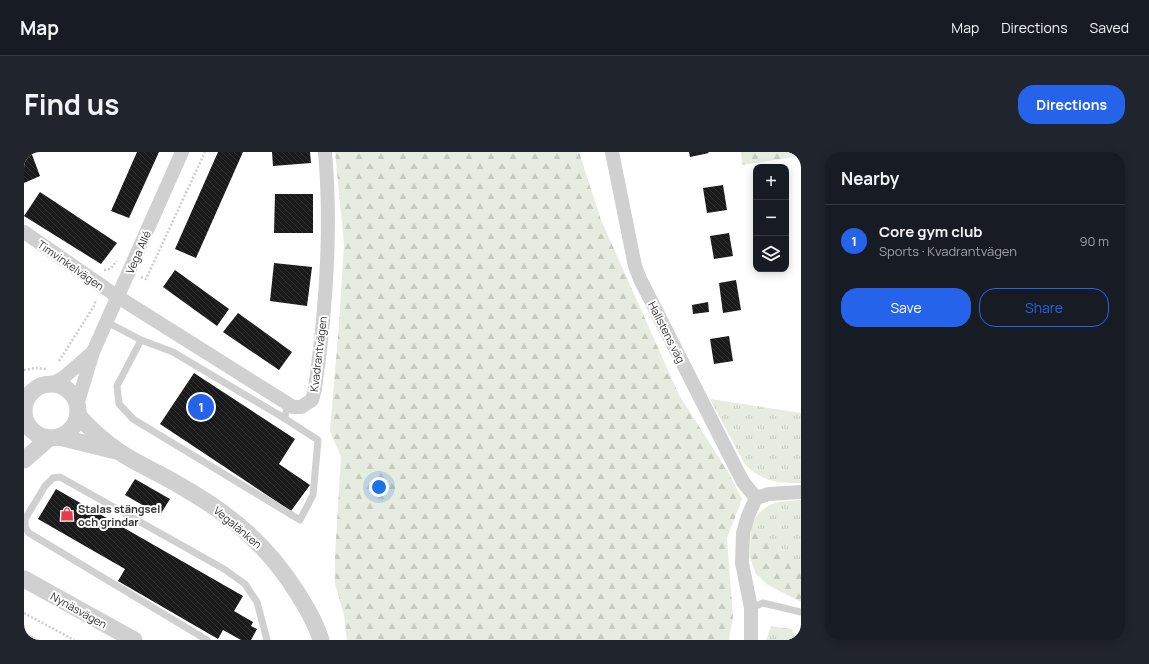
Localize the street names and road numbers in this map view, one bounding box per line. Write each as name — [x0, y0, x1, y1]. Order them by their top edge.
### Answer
street label: Vega Allé — [122, 228, 154, 276]
street label: Timvinkelvägen — [35, 236, 107, 294]
street label: Hallstens väg — [645, 299, 689, 365]
street label: Kvadrantvägen — [306, 315, 330, 393]
street label: Vegalänken — [211, 502, 265, 552]
street label: Nynäsvägen — [48, 588, 110, 632]

